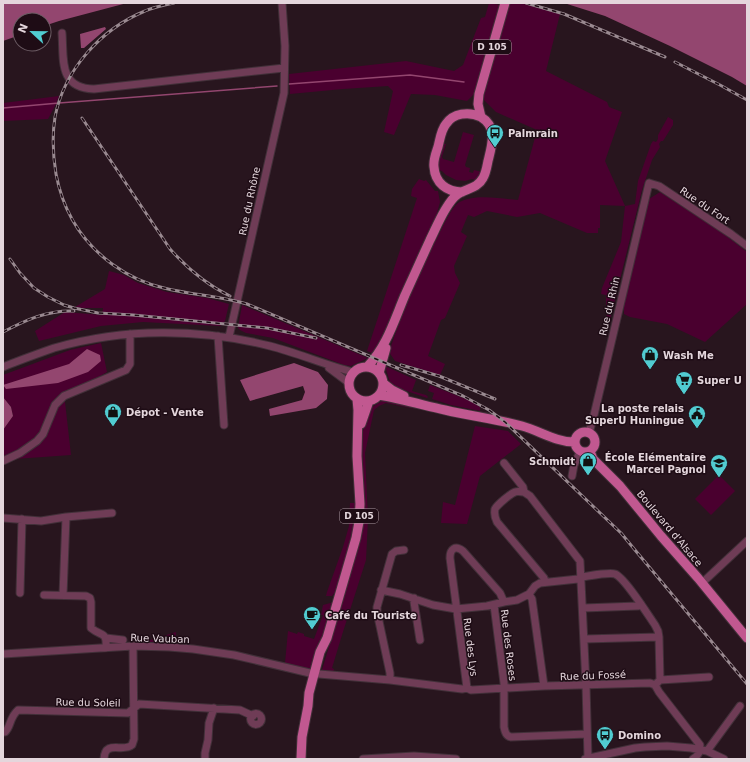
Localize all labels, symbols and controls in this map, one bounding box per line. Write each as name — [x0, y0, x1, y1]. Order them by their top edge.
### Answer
north arrow — [12, 12, 52, 52]
text: N — [15, 22, 31, 35]
road number: D 105 — [473, 40, 511, 54]
bus stop icon: Palmrain — [485, 123, 505, 148]
place label: Palmrain — [508, 128, 558, 139]
street label: Rue du Rhône — [237, 166, 262, 236]
street label: Rue du Fort — [678, 185, 732, 226]
street label: Rue du Rhin — [597, 275, 622, 337]
shop icon: Wash Me — [640, 345, 660, 370]
place label: Wash Me — [663, 350, 714, 361]
supermarket icon: Super U — [674, 370, 694, 395]
place label: Super U — [697, 375, 742, 386]
shop icon: Dépot - Vente — [103, 402, 123, 427]
place label: La poste relais SuperU Huningue — [585, 403, 684, 426]
public building icon: La poste relais SuperU Huningue — [687, 404, 707, 429]
place label: Dépot - Vente — [126, 407, 204, 418]
shop icon: Schmidt — [578, 451, 598, 476]
place label: École Elémentaire Marcel Pagnol — [605, 451, 706, 475]
school or university icon: École Elémentaire Marcel Pagnol — [709, 453, 729, 478]
place label: Schmidt — [529, 456, 575, 467]
street label: Boulevard d'Alsace — [635, 488, 705, 568]
road number: D 105 — [340, 509, 378, 523]
cafe icon: Café du Touriste — [302, 605, 322, 630]
street label: Rue des Roses — [499, 609, 518, 682]
place label: Café du Touriste — [325, 610, 417, 621]
street label: Rue des Lys — [461, 617, 480, 677]
street label: Rue Vauban — [130, 632, 190, 645]
street label: Rue du Fossé — [560, 669, 626, 682]
street label: Rue du Soleil — [55, 696, 121, 709]
bus stop icon: Domino — [595, 725, 615, 750]
place label: Domino — [618, 730, 661, 741]

